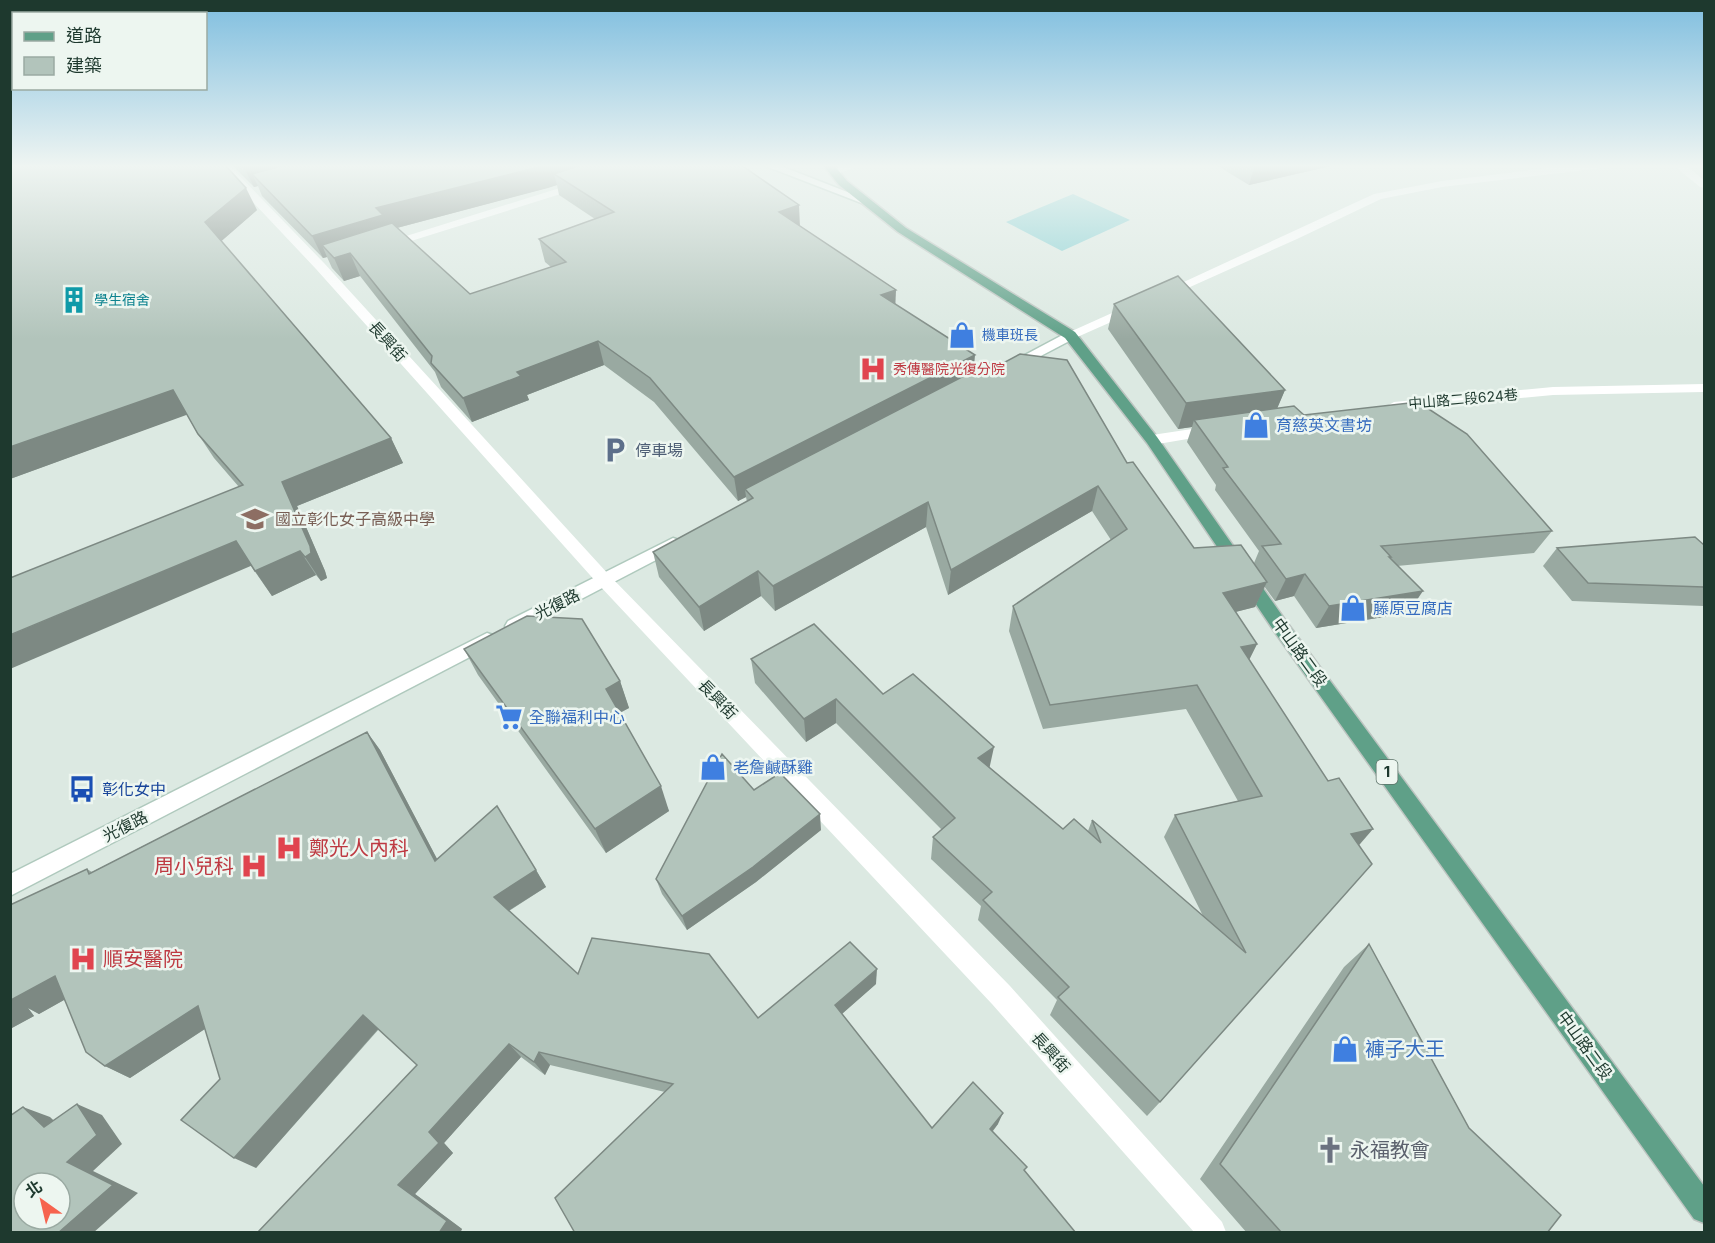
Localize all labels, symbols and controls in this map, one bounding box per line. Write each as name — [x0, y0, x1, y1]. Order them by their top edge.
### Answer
legend — [12, 12, 207, 90]
text: 道路 — [66, 25, 102, 46]
text: 建築 — [66, 55, 102, 76]
building icon: 學生宿舍 — [59, 285, 89, 315]
place label: 學生宿舍 — [94, 291, 150, 308]
street label: 長興街 — [365, 316, 411, 366]
shop icon: 機車班長 — [947, 320, 977, 350]
place label: 機車班長 — [982, 326, 1038, 343]
hospital icon: 秀傳醫院光復分院 — [858, 354, 888, 384]
place label: 秀傳醫院光復分院 — [893, 360, 1005, 377]
street label: 中山路二段624巷 — [1407, 385, 1519, 412]
shop icon: 育慈英文書坊 — [1241, 410, 1271, 440]
place label: 育慈英文書坊 — [1276, 415, 1372, 435]
parking icon: 停車場 — [600, 435, 630, 465]
place label: 停車場 — [635, 440, 683, 460]
school or university icon: 國立彰化女子高級中學 — [240, 504, 270, 534]
place label: 國立彰化女子高級中學 — [275, 509, 435, 529]
street label: 光復路 — [531, 584, 583, 624]
shop icon: 藤原豆腐店 — [1338, 593, 1368, 623]
place label: 藤原豆腐店 — [1373, 598, 1453, 618]
street label: 中山路二段 — [1268, 614, 1332, 690]
street label: 長興街 — [694, 675, 742, 723]
supermarket icon: 全聯福利中心 — [494, 702, 524, 732]
place label: 全聯福利中心 — [529, 707, 625, 727]
shop icon: 老詹鹹酥雞 — [698, 752, 728, 782]
place label: 老詹鹹酥雞 — [733, 757, 813, 777]
road number: 1 — [1376, 760, 1398, 784]
bus stop icon: 彰化女中 — [67, 774, 97, 804]
place label: 彰化女中 — [102, 779, 166, 799]
street label: 光復路 — [99, 806, 151, 846]
hospital icon: 鄭光人內科 — [274, 833, 304, 863]
place label: 鄭光人內科 — [309, 836, 409, 860]
hospital icon: 周小兒科 — [239, 851, 269, 881]
place label: 周小兒科 — [154, 854, 234, 878]
hospital icon: 順安醫院 — [68, 944, 98, 974]
place label: 順安醫院 — [103, 947, 183, 971]
street label: 中山路二段 — [1553, 1007, 1617, 1083]
street label: 長興街 — [1028, 1027, 1074, 1077]
shop icon: 褲子大王 — [1330, 1034, 1360, 1064]
place label: 褲子大王 — [1365, 1037, 1445, 1061]
church icon: 永福教會 — [1315, 1135, 1345, 1165]
place label: 永福教會 — [1350, 1138, 1430, 1162]
north arrow — [12, 1171, 72, 1231]
text: 北 — [21, 1176, 46, 1201]

